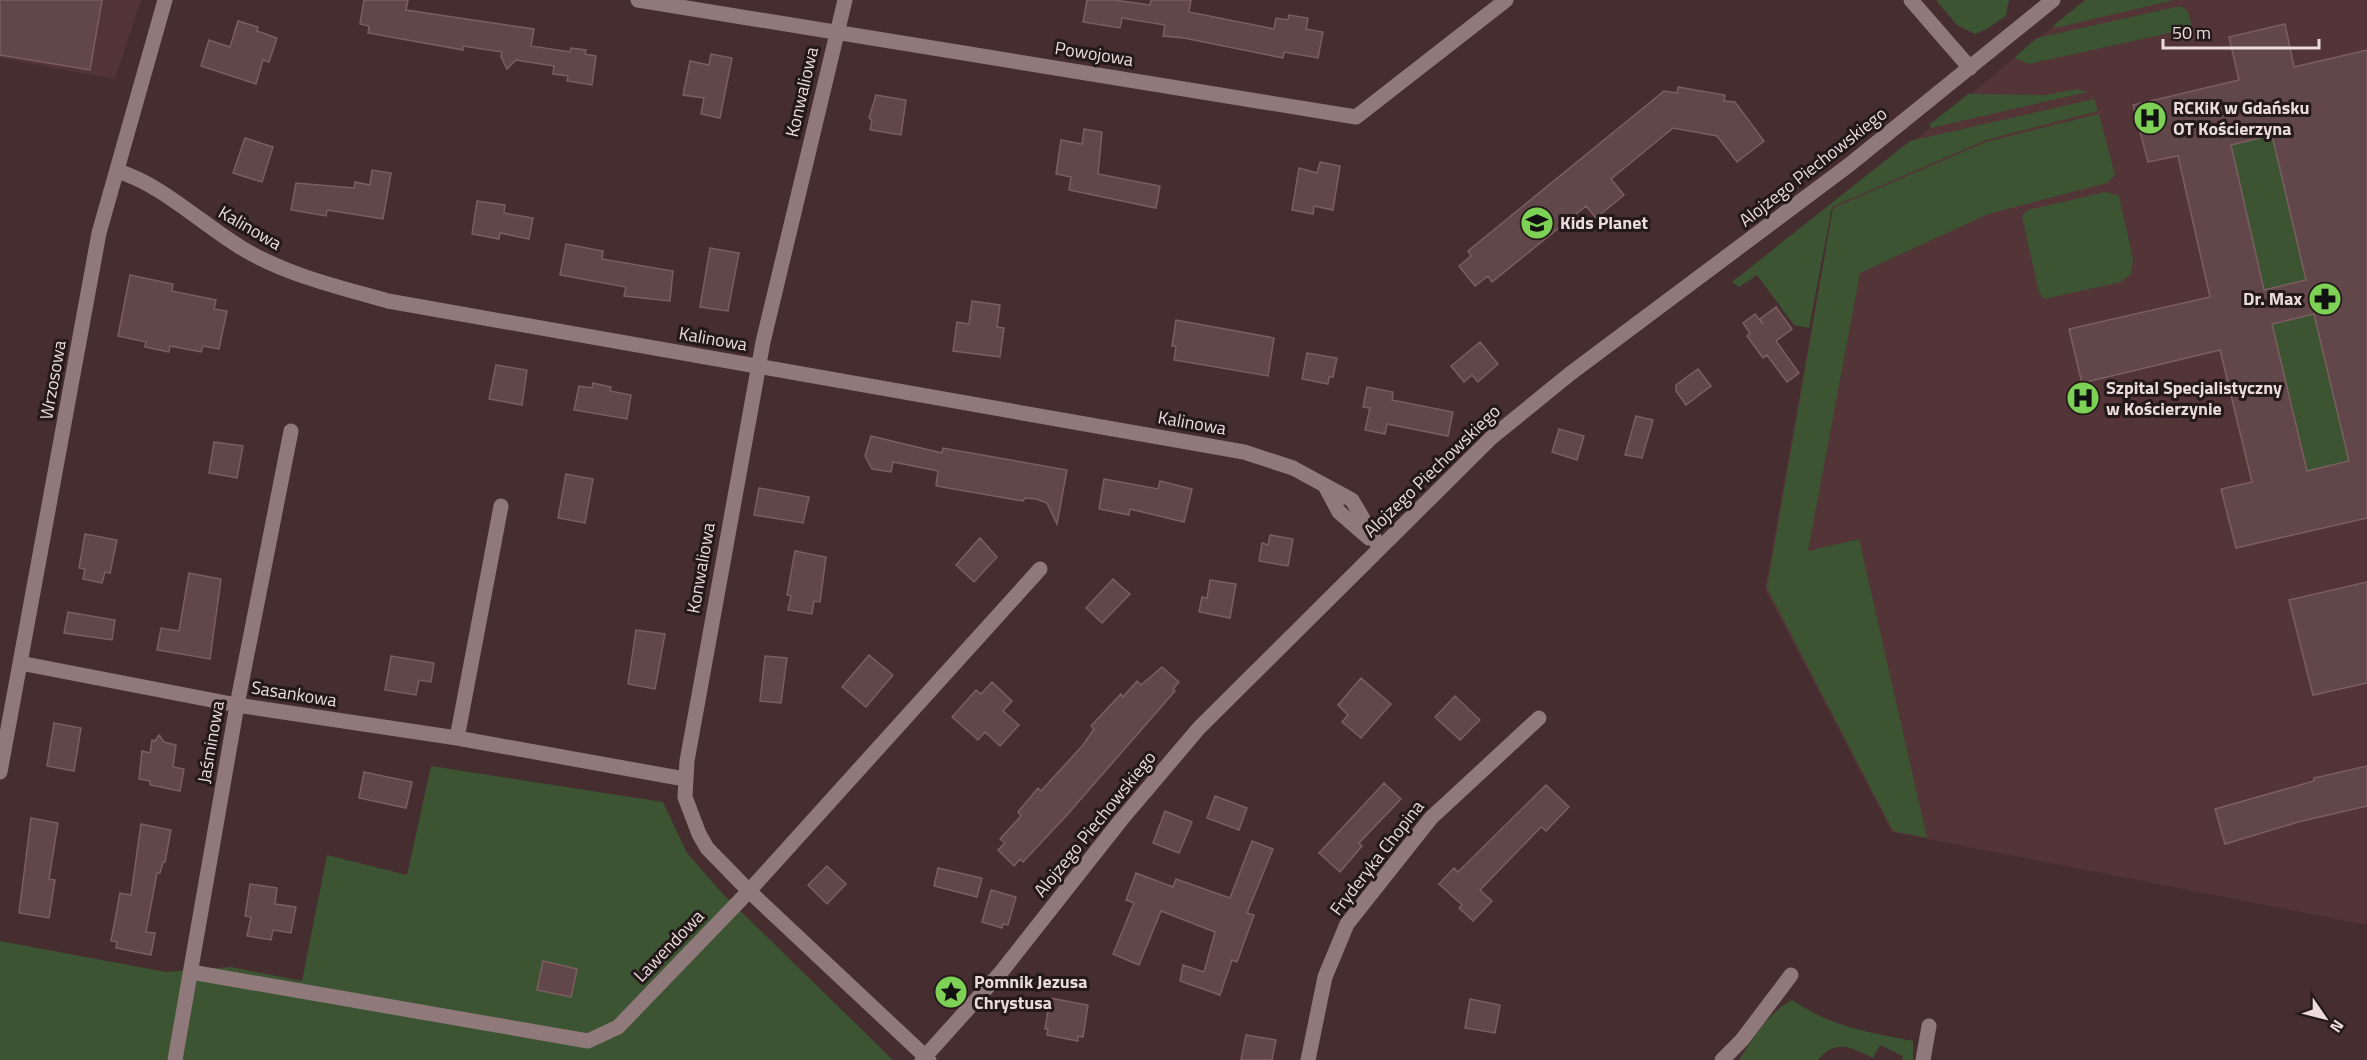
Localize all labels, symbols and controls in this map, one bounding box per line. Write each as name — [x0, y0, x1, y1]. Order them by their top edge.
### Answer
scale bar — [2163, 12, 2319, 50]
text: 50 m — [2172, 19, 2211, 46]
street label: Powojowa — [1053, 34, 1135, 73]
street label: Konwaliowa — [778, 44, 825, 140]
place label: RCKiK w Gdańsku OT Kościerzyna — [2173, 94, 2310, 142]
street label: Alojzego Piechowskiego — [1733, 100, 1892, 233]
hospital icon: RCKiK w Gdańsku OT Kościerzyna — [2132, 100, 2168, 136]
street label: Kalinowa — [214, 199, 287, 257]
school or university icon: Kids Planet — [1519, 205, 1555, 241]
place label: Kids Planet — [1560, 209, 1648, 236]
pharmacy icon: Dr. Max — [2307, 281, 2343, 317]
place label: Dr. Max — [2243, 285, 2302, 312]
street label: Kalinowa — [677, 319, 749, 358]
street label: Wrzosowa — [32, 338, 73, 422]
place label: Szpital Specjalistyczny w Kościerzynie — [2106, 374, 2282, 422]
hospital icon: Szpital Specjalistyczny w Kościerzynie — [2065, 380, 2101, 416]
street label: Alojzego Piechowskiego — [1357, 398, 1506, 543]
street label: Kalinowa — [1156, 403, 1228, 442]
street label: Konwaliowa — [679, 520, 722, 615]
street label: Sasankowa — [249, 673, 339, 714]
street label: Jaśminowa — [190, 699, 231, 785]
street label: Alojzego Piechowskiego — [1027, 745, 1162, 903]
street label: Fryderyka Chopina — [1323, 794, 1430, 921]
street label: Lawendowa — [627, 903, 710, 988]
place label: Pomnik Jezusa Chrystusa — [974, 968, 1087, 1016]
place icon: Pomnik Jezusa Chrystusa — [933, 974, 969, 1010]
north arrow — [2295, 988, 2355, 1048]
text: N — [2324, 1015, 2350, 1038]

